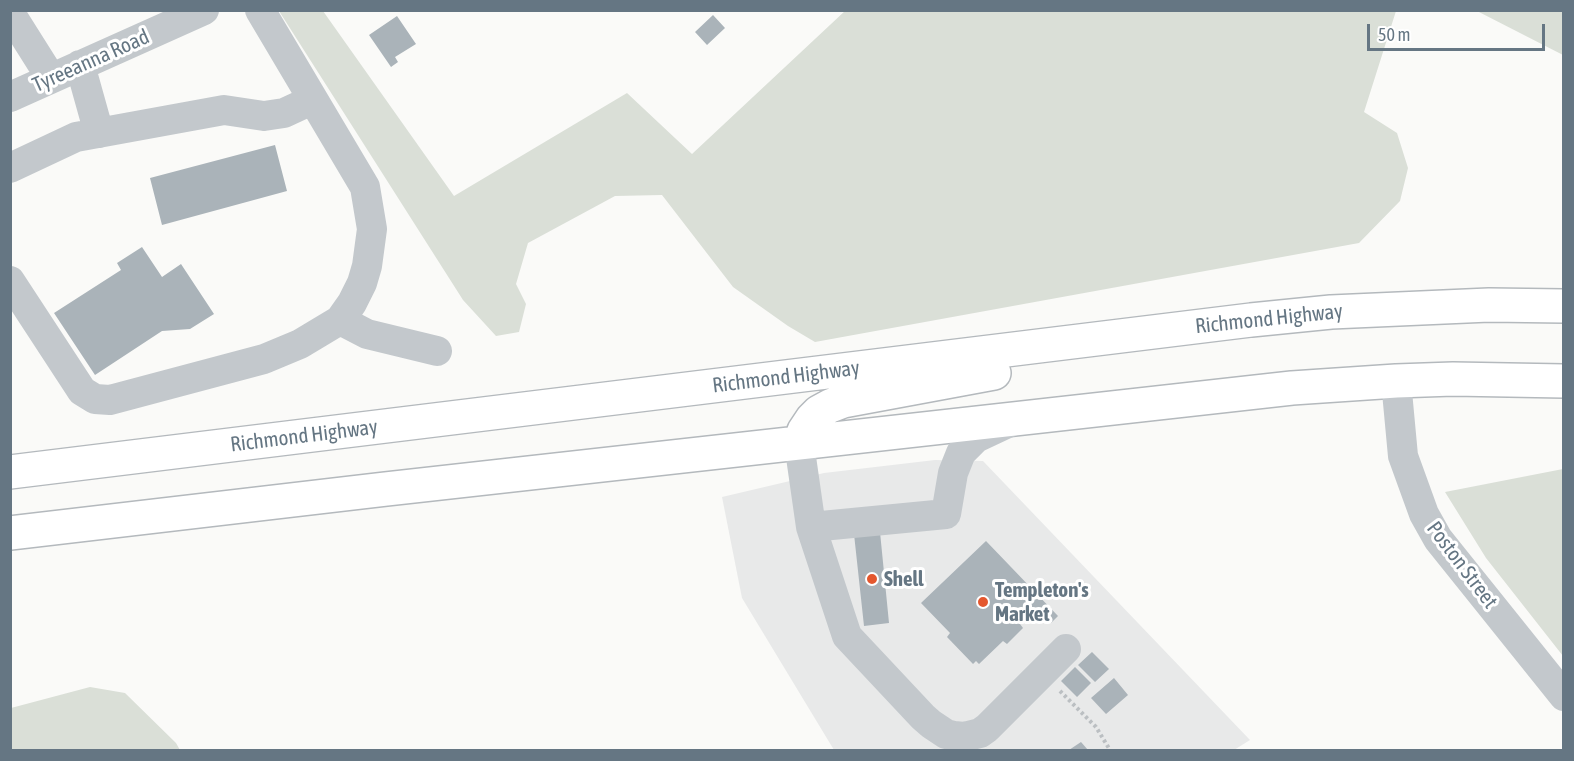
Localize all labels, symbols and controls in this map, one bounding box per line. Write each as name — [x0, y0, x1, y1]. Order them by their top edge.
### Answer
scale bar — [1370, 12, 1548, 50]
street label: Tyreeanna Road — [29, 24, 153, 98]
text: 50 m — [1378, 24, 1410, 45]
street label: Richmond Highway — [1194, 299, 1344, 339]
street label: Richmond Highway — [711, 355, 861, 399]
street label: Richmond Highway — [229, 414, 379, 458]
street label: Poston Street — [1421, 517, 1503, 613]
place label: Shell — [884, 566, 924, 592]
marker: Shell — [865, 572, 879, 586]
place label: Templeton's Market — [995, 577, 1089, 627]
marker: Templeton's Market — [976, 595, 990, 609]

